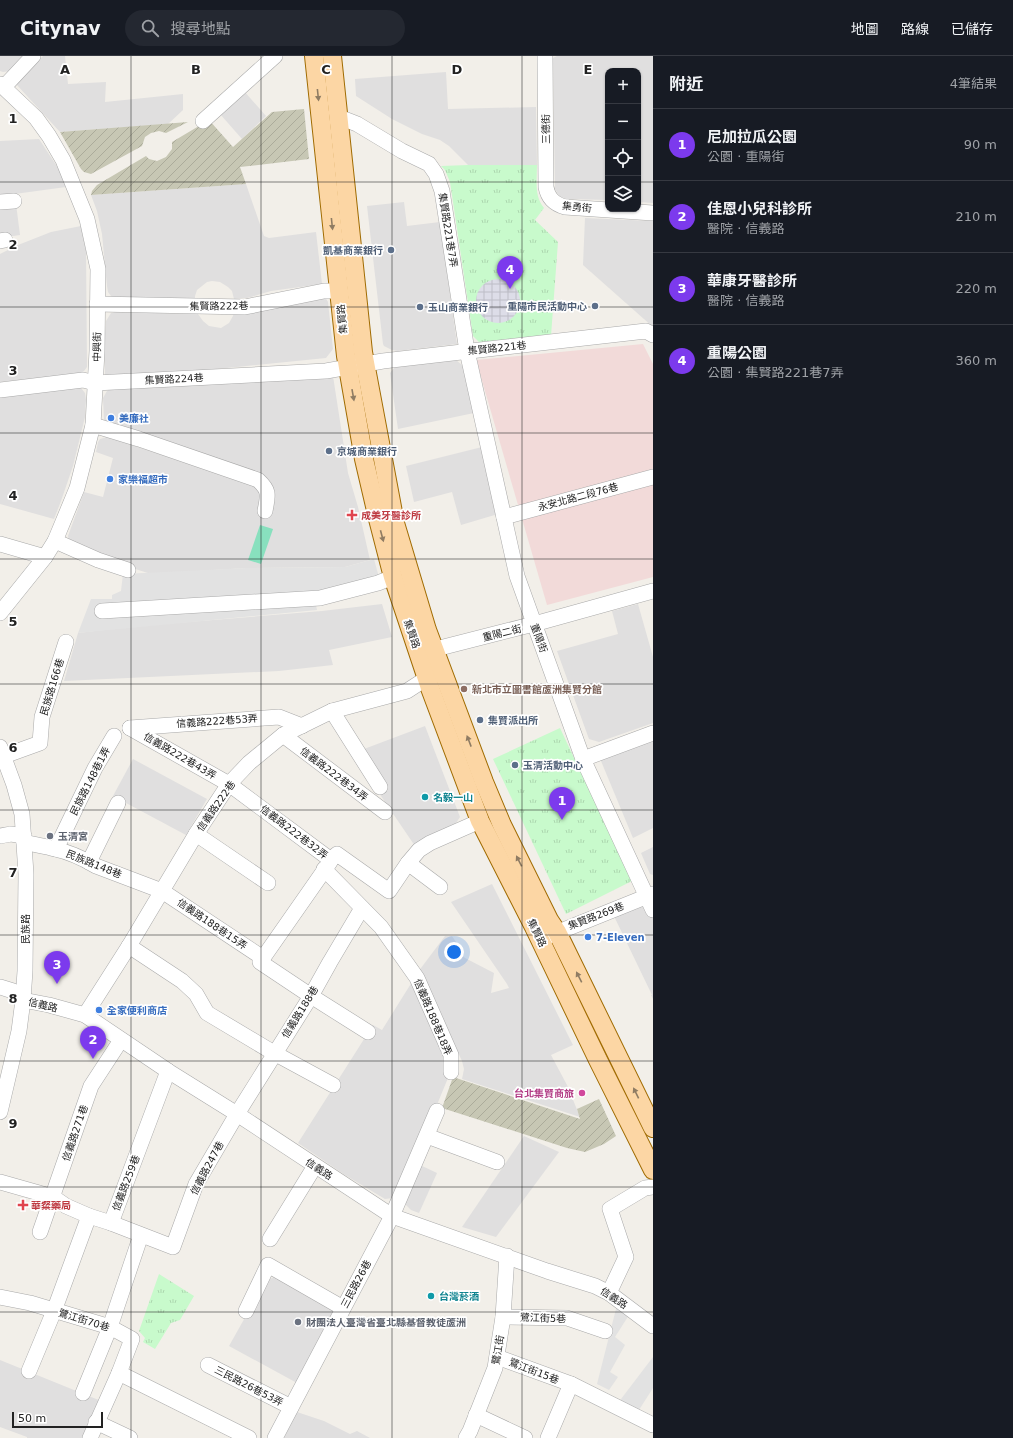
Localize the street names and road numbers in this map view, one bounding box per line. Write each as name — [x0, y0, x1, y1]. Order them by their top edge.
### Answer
street label: 三德街 — [540, 114, 552, 144]
street label: 集賢路221巷7弄 — [437, 192, 459, 268]
street label: 集勇街 — [562, 200, 592, 214]
street label: 集賢路222巷 — [189, 300, 249, 312]
street label: 集賢路 — [335, 304, 349, 334]
street label: 中興街 — [91, 332, 103, 362]
street label: 集賢路221巷 — [467, 339, 527, 357]
street label: 集賢路224巷 — [144, 372, 204, 386]
street label: 永安北路二段76巷 — [537, 481, 619, 513]
street label: 集賢路 — [402, 618, 422, 650]
street label: 重陽街 — [529, 622, 549, 654]
street label: 重陽二街 — [481, 623, 523, 643]
street label: 民族路166巷 — [38, 657, 66, 717]
street label: 信義路222巷53弄 — [176, 713, 258, 729]
street label: 信義路222巷43弄 — [142, 731, 218, 781]
street label: 民族路148巷1弄 — [68, 745, 112, 817]
street label: 信義路222巷34弄 — [298, 745, 370, 803]
street label: 信義路222巷 — [195, 779, 237, 833]
street label: 信義路222巷32弄 — [258, 803, 330, 861]
street label: 民族路148巷 — [65, 848, 123, 880]
street label: 信義路188巷15弄 — [175, 897, 249, 951]
street label: 集賢路269巷 — [566, 900, 626, 932]
street label: 民族路 — [20, 914, 31, 944]
street label: 集賢路 — [525, 917, 549, 949]
street label: 信義路188巷18弄 — [412, 977, 454, 1057]
street label: 信義路188巷 — [280, 984, 320, 1040]
street label: 信義路 — [27, 996, 59, 1014]
street label: 信義路271巷 — [60, 1103, 90, 1163]
street label: 信義路247巷 — [188, 1139, 226, 1197]
street label: 信義路259巷 — [110, 1153, 142, 1213]
street label: 信義路 — [303, 1156, 335, 1182]
street label: 三民路26巷 — [339, 1258, 373, 1310]
street label: 信義路 — [598, 1285, 630, 1311]
street label: 鷺江街70巷 — [57, 1307, 111, 1333]
street label: 鷺江街5巷 — [520, 1312, 566, 1324]
street label: 鷺江街 — [490, 1334, 506, 1366]
street label: 鷺江街15巷 — [507, 1356, 561, 1386]
street label: 三民路26巷53弄 — [213, 1364, 285, 1408]

